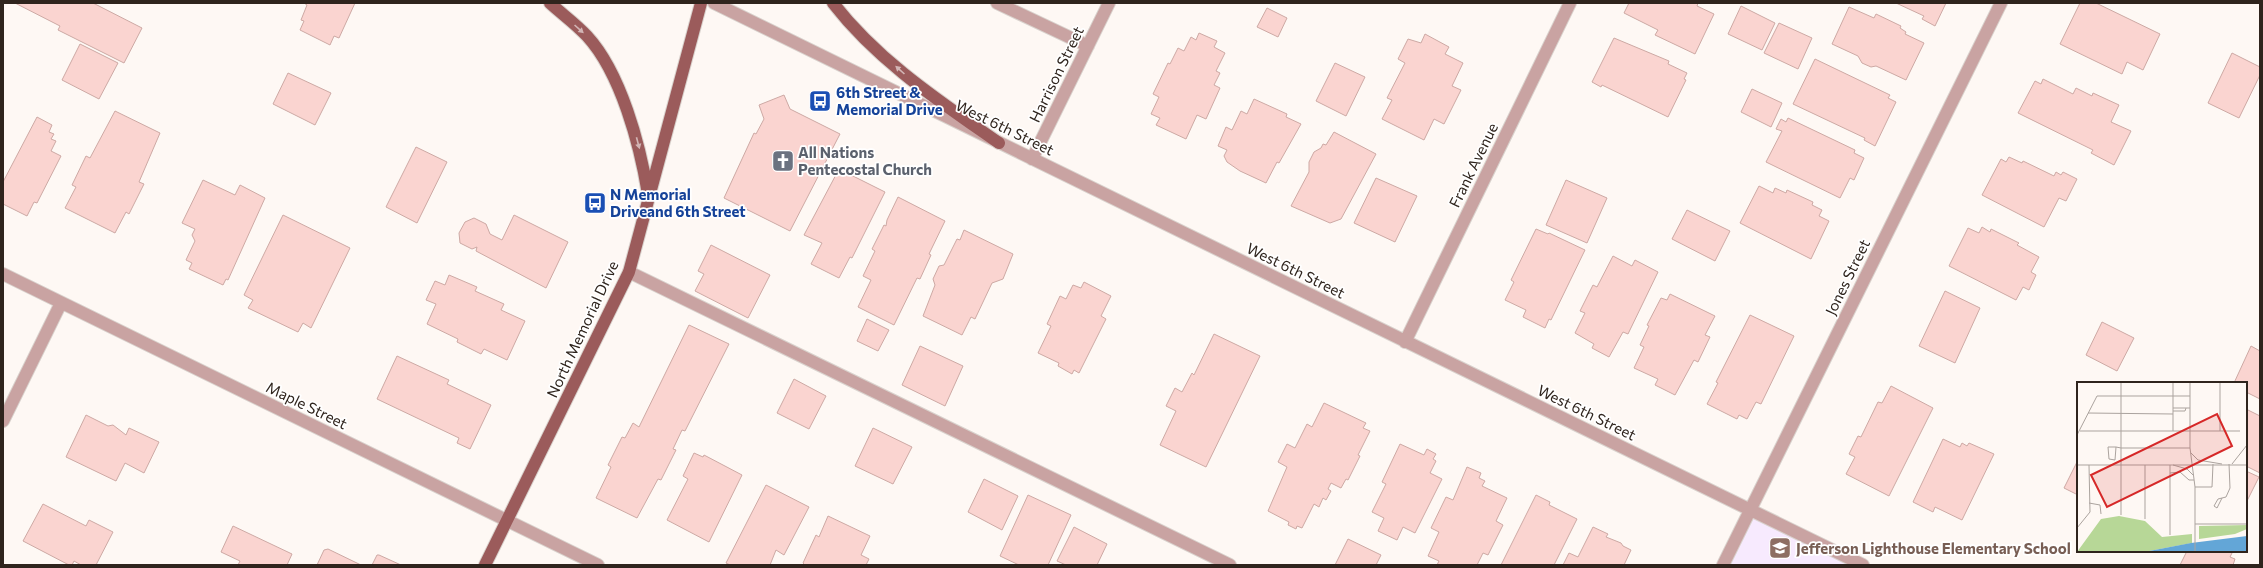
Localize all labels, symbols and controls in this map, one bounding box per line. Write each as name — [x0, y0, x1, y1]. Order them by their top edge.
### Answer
street label: Harrison Street — [1025, 23, 1087, 125]
one-way arrow — [574, 24, 584, 34]
one-way arrow — [894, 66, 905, 75]
place label: 6th Street & Memorial Drive — [836, 83, 943, 118]
bus stop icon: 6th Street & Memorial Drive — [807, 88, 833, 114]
street label: West 6th Street — [953, 95, 1057, 159]
street label: Frank Avenue — [1445, 120, 1501, 210]
one-way arrow — [635, 137, 641, 149]
place label: All Nations Pentecostal Church — [798, 143, 932, 178]
church icon: All Nations Pentecostal Church — [770, 148, 796, 174]
place label: N Memorial Driveand 6th Street — [610, 185, 746, 220]
bus stop icon: N Memorial Driveand 6th Street — [582, 190, 608, 216]
street label: Jones Street — [1821, 236, 1873, 318]
street label: West 6th Street — [1244, 238, 1348, 302]
street label: North Memorial Drive — [542, 258, 622, 400]
street label: Maple Street — [264, 378, 350, 432]
street label: West 6th Street — [1535, 380, 1639, 444]
inset map — [2077, 382, 2247, 552]
school or university icon: Jefferson Lighthouse Elementary School — [1767, 535, 1793, 561]
place label: Jefferson Lighthouse Elementary School — [1796, 539, 2071, 557]

